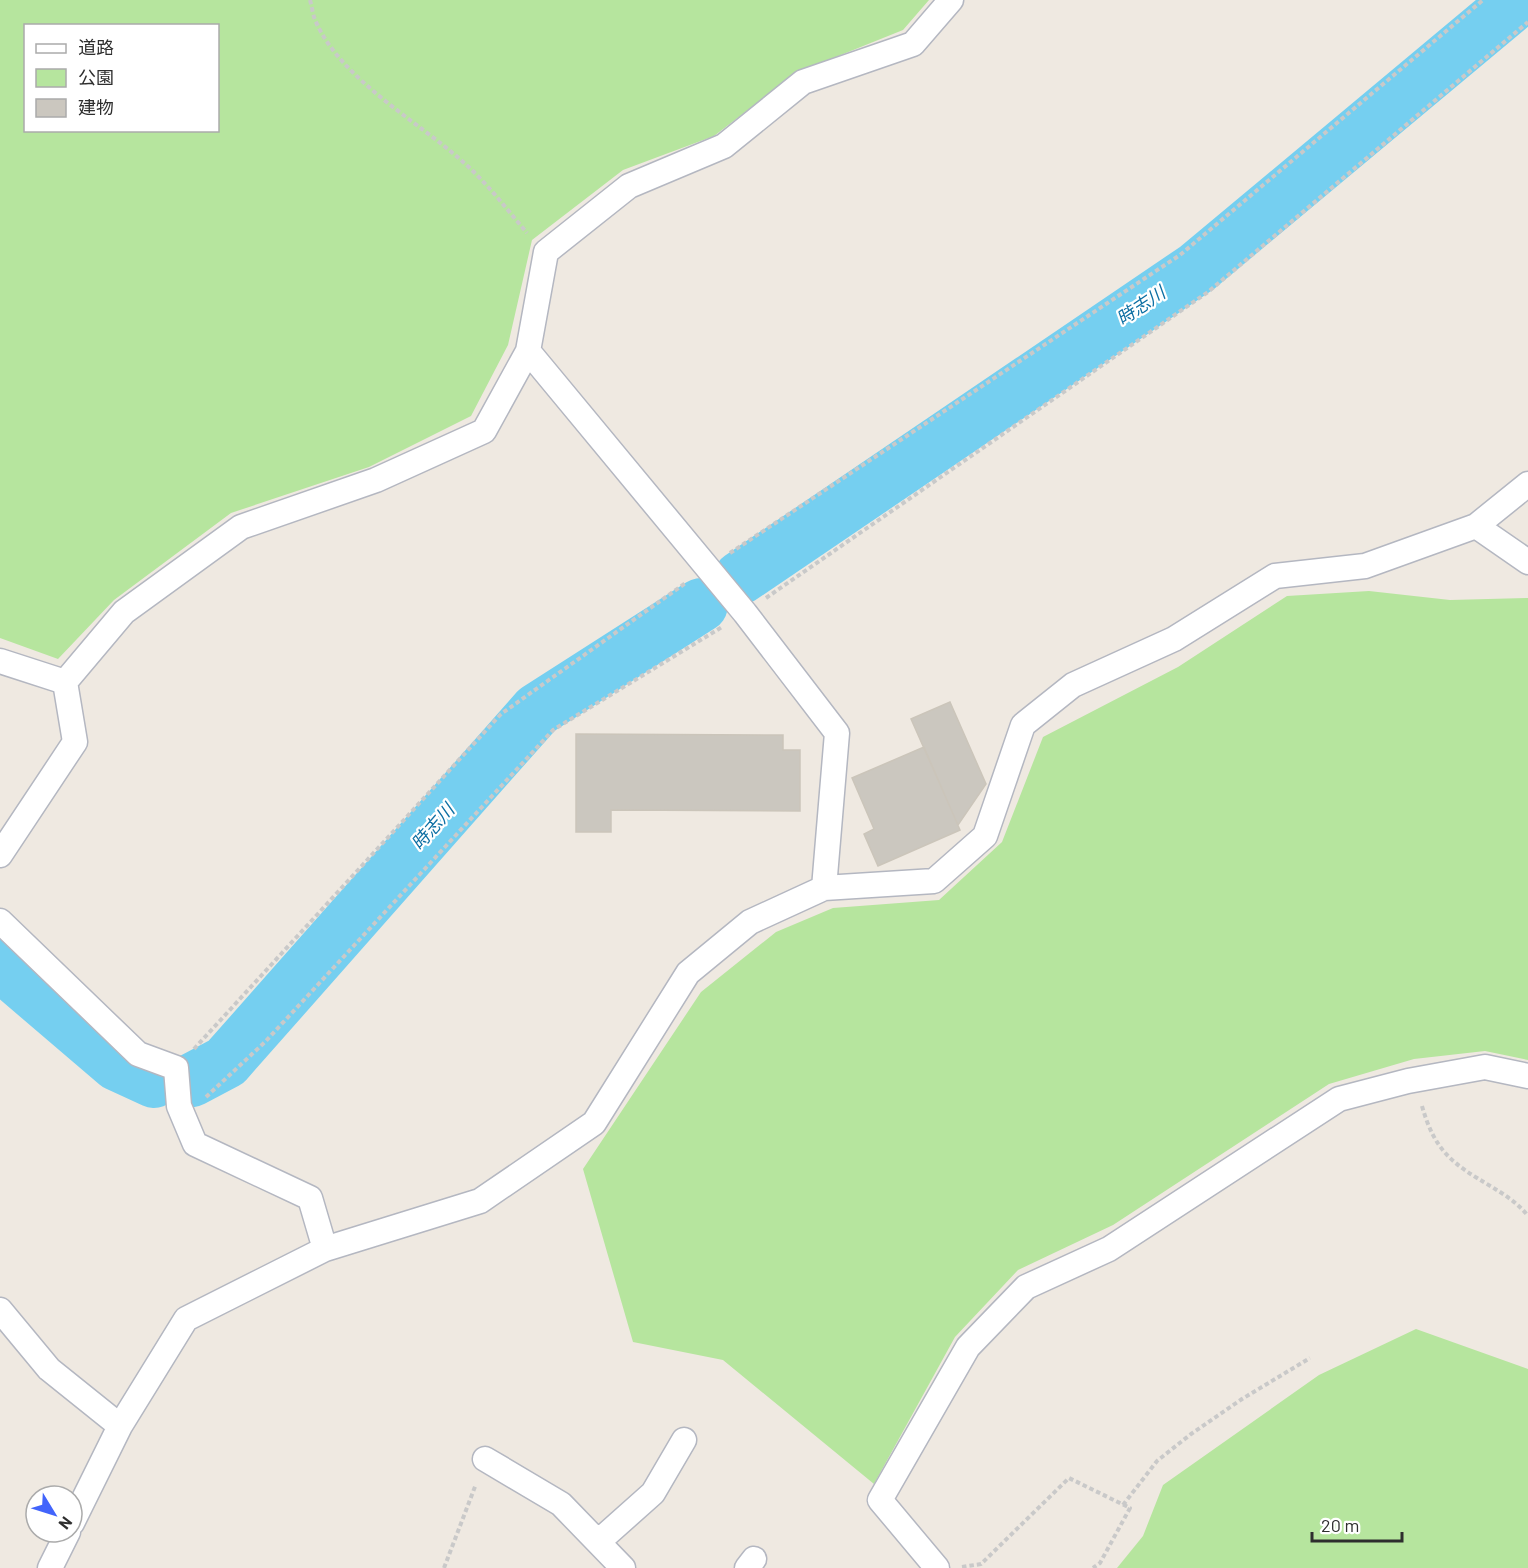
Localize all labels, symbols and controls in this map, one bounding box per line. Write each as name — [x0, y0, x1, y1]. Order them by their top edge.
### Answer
legend — [24, 24, 219, 132]
text: 道路 — [78, 36, 114, 58]
text: 公園 — [78, 66, 114, 88]
text: 建物 — [78, 96, 114, 118]
water label: 時志川 — [1112, 280, 1171, 329]
water label: 時志川 — [406, 797, 460, 854]
north arrow — [24, 1484, 84, 1544]
scale bar — [1312, 1505, 1402, 1543]
text: N — [55, 1514, 77, 1534]
text: 20 m — [1321, 1514, 1359, 1536]

